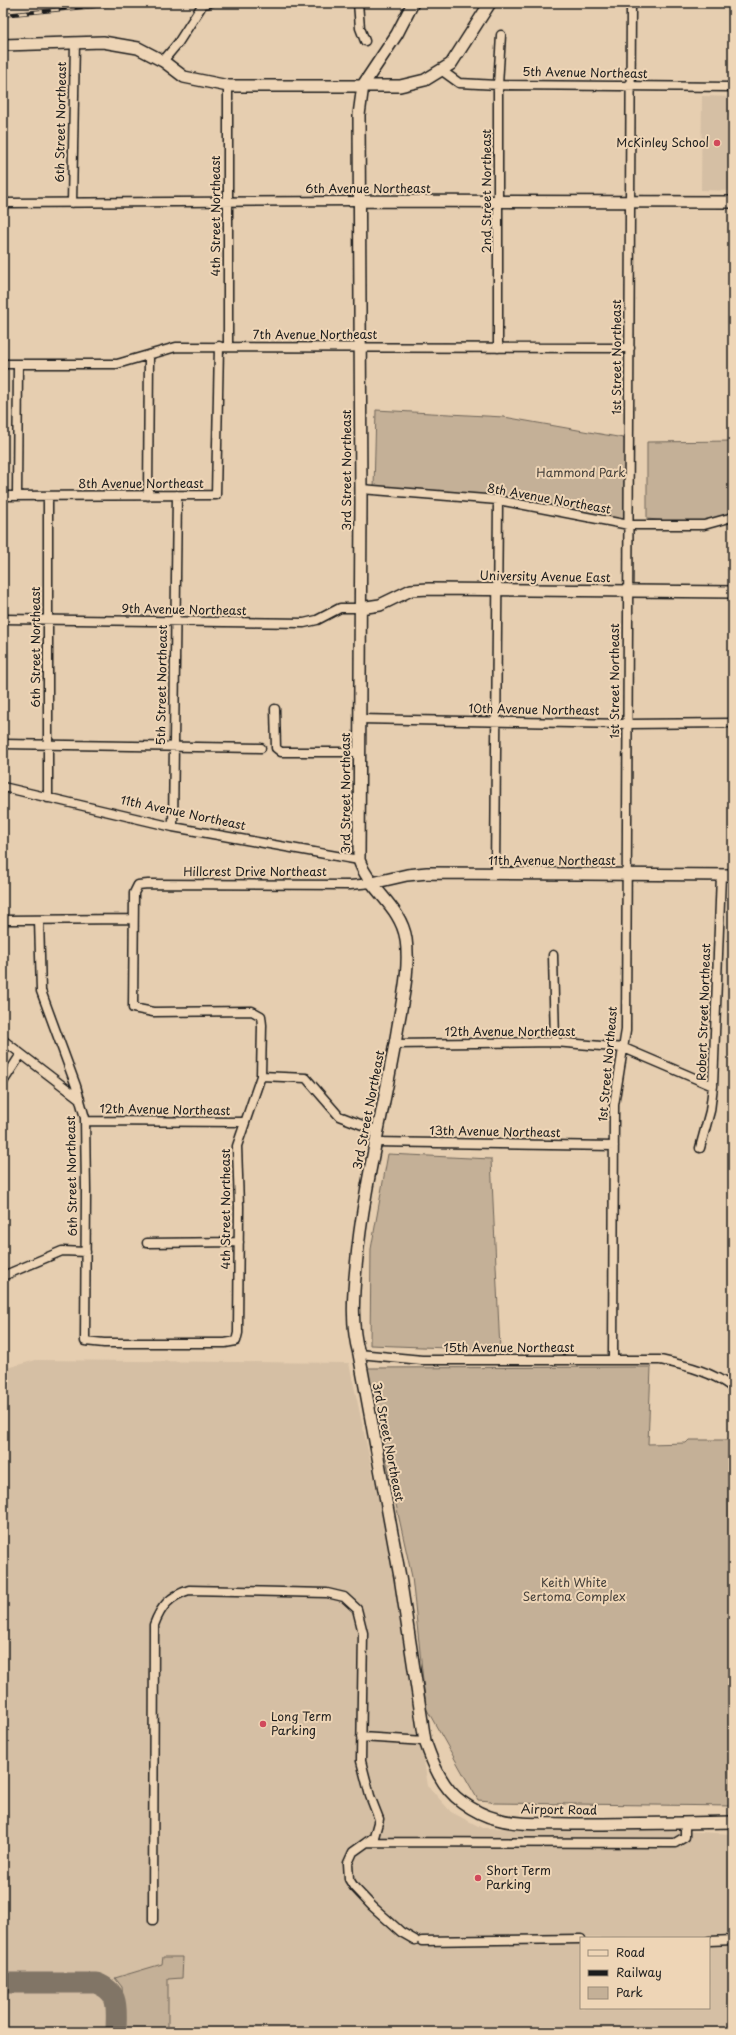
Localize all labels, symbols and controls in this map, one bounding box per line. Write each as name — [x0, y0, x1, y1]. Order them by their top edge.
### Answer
street label: 6th Street Northeast — [50, 61, 70, 183]
street label: 5th Avenue Northeast — [522, 62, 648, 82]
street label: 2nd Street Northeast — [477, 129, 495, 253]
place label: McKinley School — [616, 133, 709, 151]
marker: McKinley School — [712, 138, 722, 148]
street label: 4th Street Northeast — [206, 155, 224, 277]
street label: 6th Avenue Northeast — [305, 179, 431, 197]
street label: 1st Street Northeast — [607, 299, 625, 415]
street label: 7th Avenue Northeast — [253, 325, 378, 343]
street label: 3rd Street Northeast — [337, 409, 355, 531]
park label: Hammond Park — [536, 463, 626, 481]
street label: 8th Avenue Northeast — [78, 474, 204, 492]
street label: 8th Avenue Northeast — [486, 478, 613, 518]
street label: University Avenue East — [479, 566, 611, 586]
street label: 6th Street Northeast — [26, 586, 44, 707]
street label: 9th Avenue Northeast — [121, 599, 247, 619]
street label: 1st Street Northeast — [605, 623, 623, 739]
street label: 5th Street Northeast — [151, 624, 171, 745]
street label: 10th Avenue Northeast — [468, 699, 600, 719]
street label: 3rd Street Northeast — [336, 732, 354, 854]
street label: 11th Avenue Northeast — [119, 790, 248, 834]
street label: 11th Avenue Northeast — [488, 851, 616, 869]
street label: Hillcrest Drive Northeast — [183, 862, 327, 880]
street label: Robert Street Northeast — [692, 943, 714, 1081]
street label: 1st Street Northeast — [593, 1005, 621, 1122]
street label: 12th Avenue Northeast — [445, 1022, 576, 1040]
street label: 3rd Street Northeast — [348, 1048, 388, 1171]
street label: 12th Avenue Northeast — [99, 1099, 231, 1119]
street label: 6th Street Northeast — [61, 1115, 81, 1237]
street label: 13th Avenue Northeast — [429, 1121, 561, 1141]
street label: 4th Street Northeast — [216, 1148, 234, 1270]
street label: 15th Avenue Northeast — [443, 1338, 575, 1356]
street label: 3rd Street Northeast — [369, 1381, 409, 1503]
park label: Keith White Sertoma Complex — [522, 1573, 626, 1605]
place label: Long Term Parking — [271, 1707, 332, 1739]
marker: Long Term Parking — [258, 1719, 268, 1729]
street label: Airport Road — [521, 1799, 597, 1819]
place label: Short Term Parking — [486, 1861, 551, 1893]
marker: Short Term Parking — [473, 1873, 483, 1883]
legend — [580, 1937, 710, 2009]
text: Road — [616, 1943, 645, 1961]
text: Railway — [616, 1963, 662, 1981]
text: Park — [616, 1983, 643, 2001]

